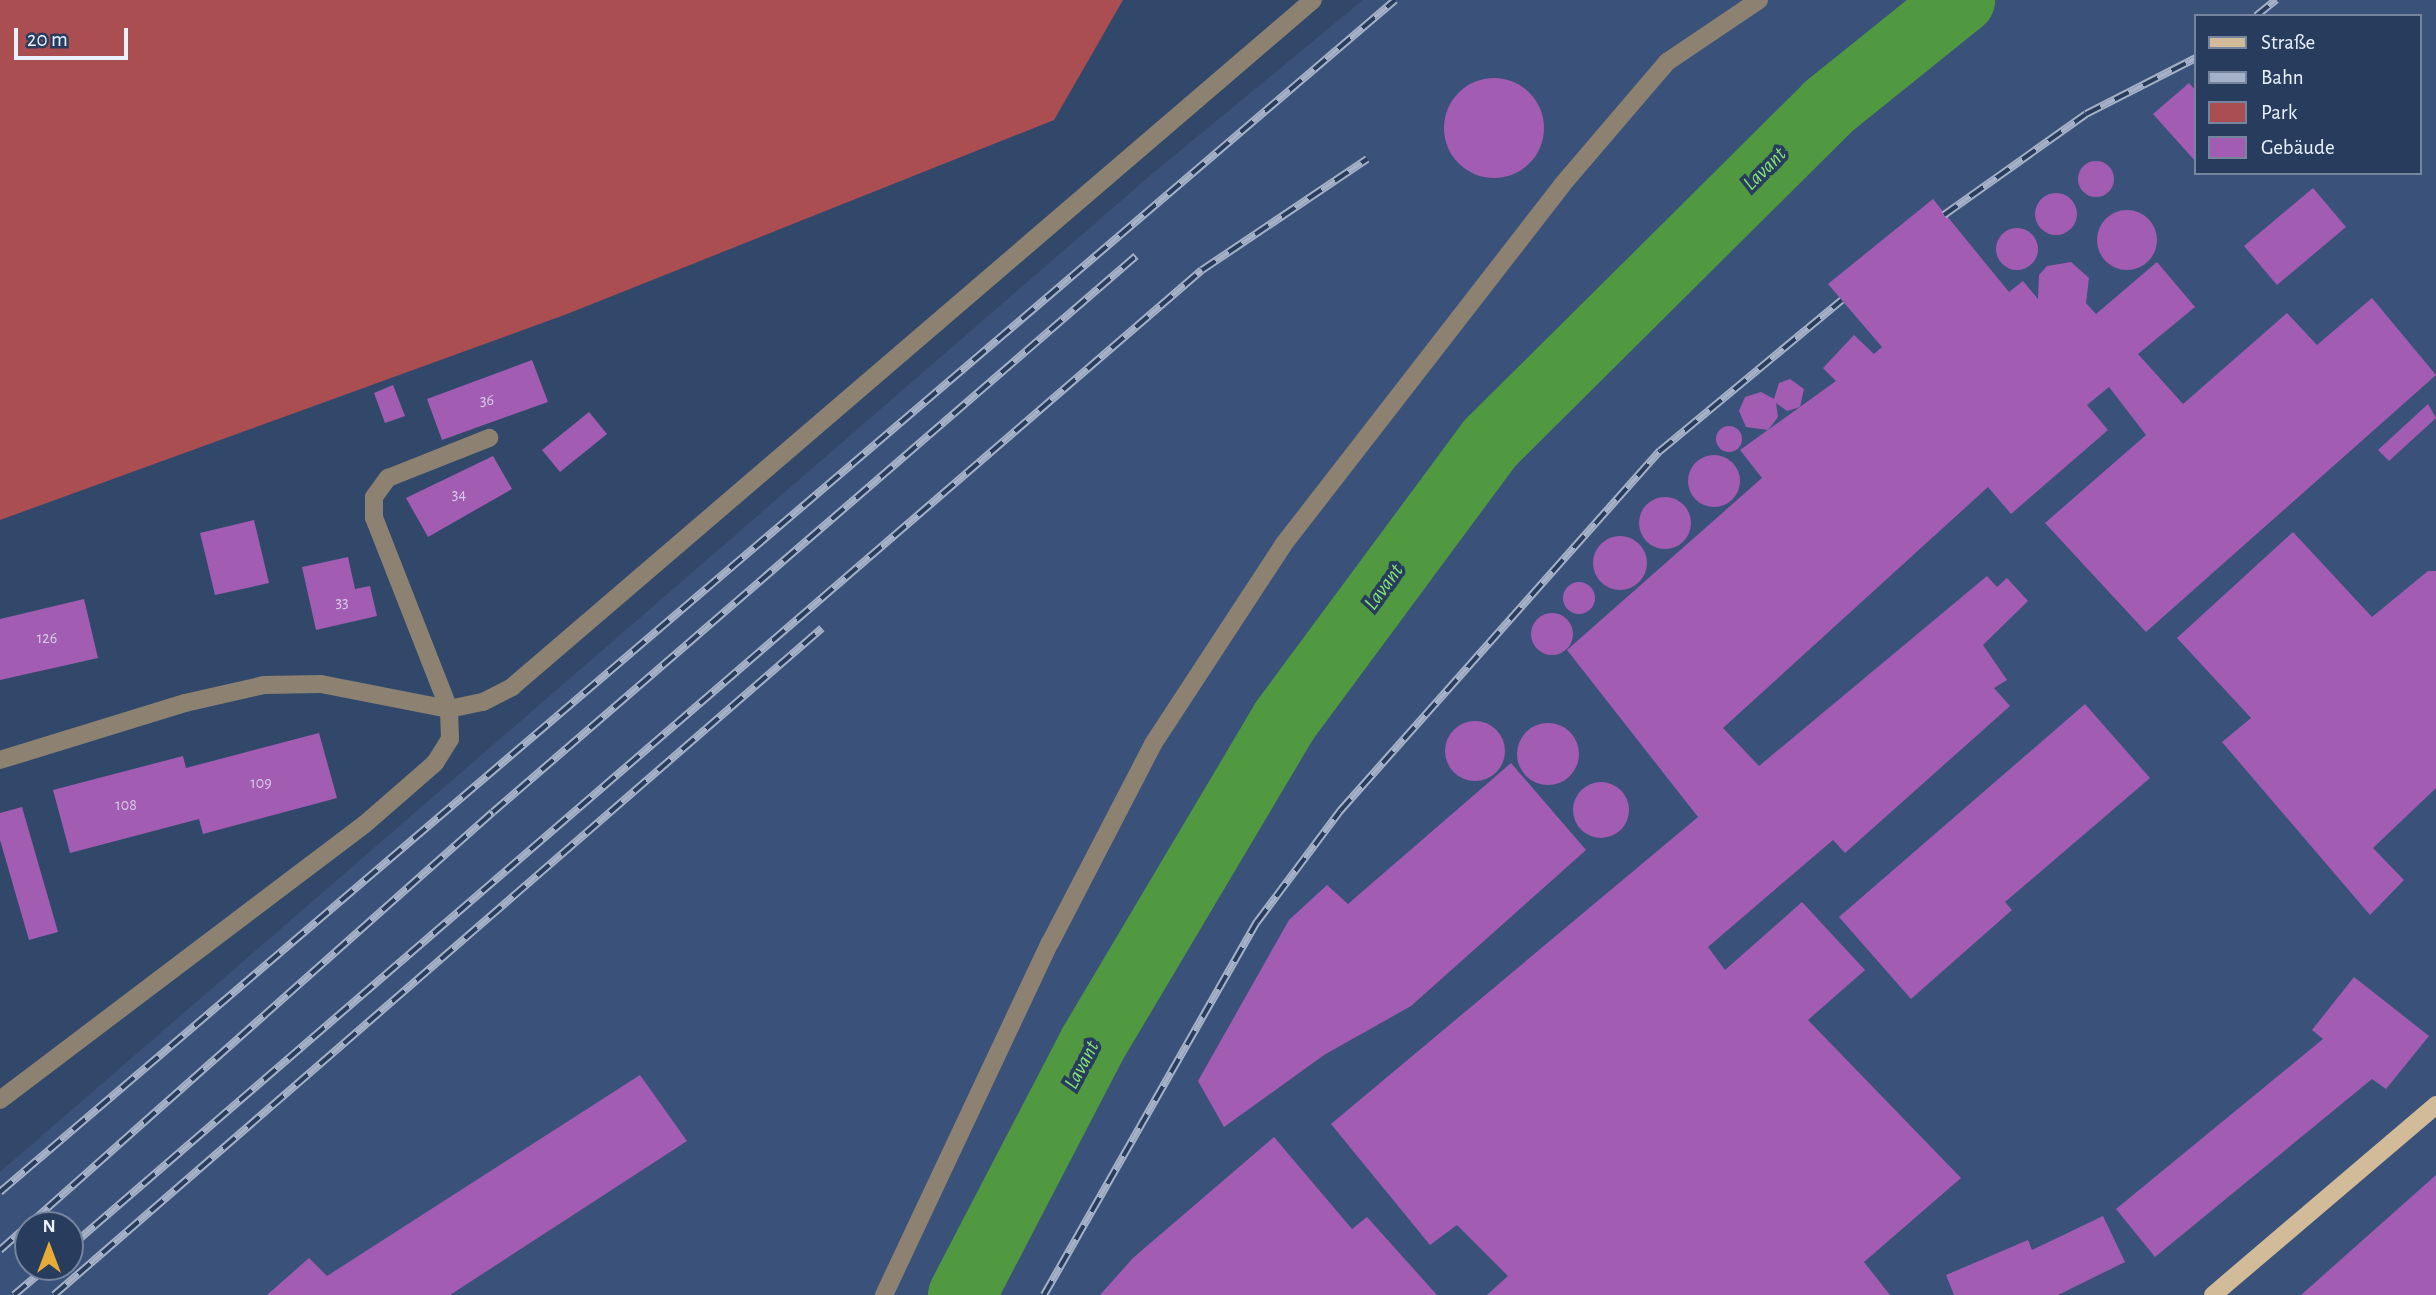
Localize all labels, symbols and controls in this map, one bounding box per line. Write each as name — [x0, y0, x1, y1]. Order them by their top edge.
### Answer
scale bar — [18, 14, 131, 58]
legend — [2194, 14, 2422, 175]
text: 20 m — [27, 29, 68, 50]
text: Straße — [2261, 32, 2315, 53]
text: Bahn — [2261, 67, 2304, 88]
text: Park — [2261, 102, 2297, 123]
text: Gebäude — [2261, 137, 2335, 158]
water label: Lavant — [1738, 142, 1792, 196]
house number: 36 — [480, 390, 494, 410]
house number: 34 — [452, 484, 466, 504]
water label: Lavant — [1359, 559, 1409, 615]
house number: 33 — [335, 592, 349, 612]
house number: 126 — [37, 628, 57, 648]
house number: 109 — [250, 773, 272, 793]
house number: 108 — [115, 795, 137, 815]
water label: Lavant — [1059, 1036, 1105, 1094]
north arrow — [14, 1211, 84, 1281]
text: N — [42, 1217, 56, 1236]

